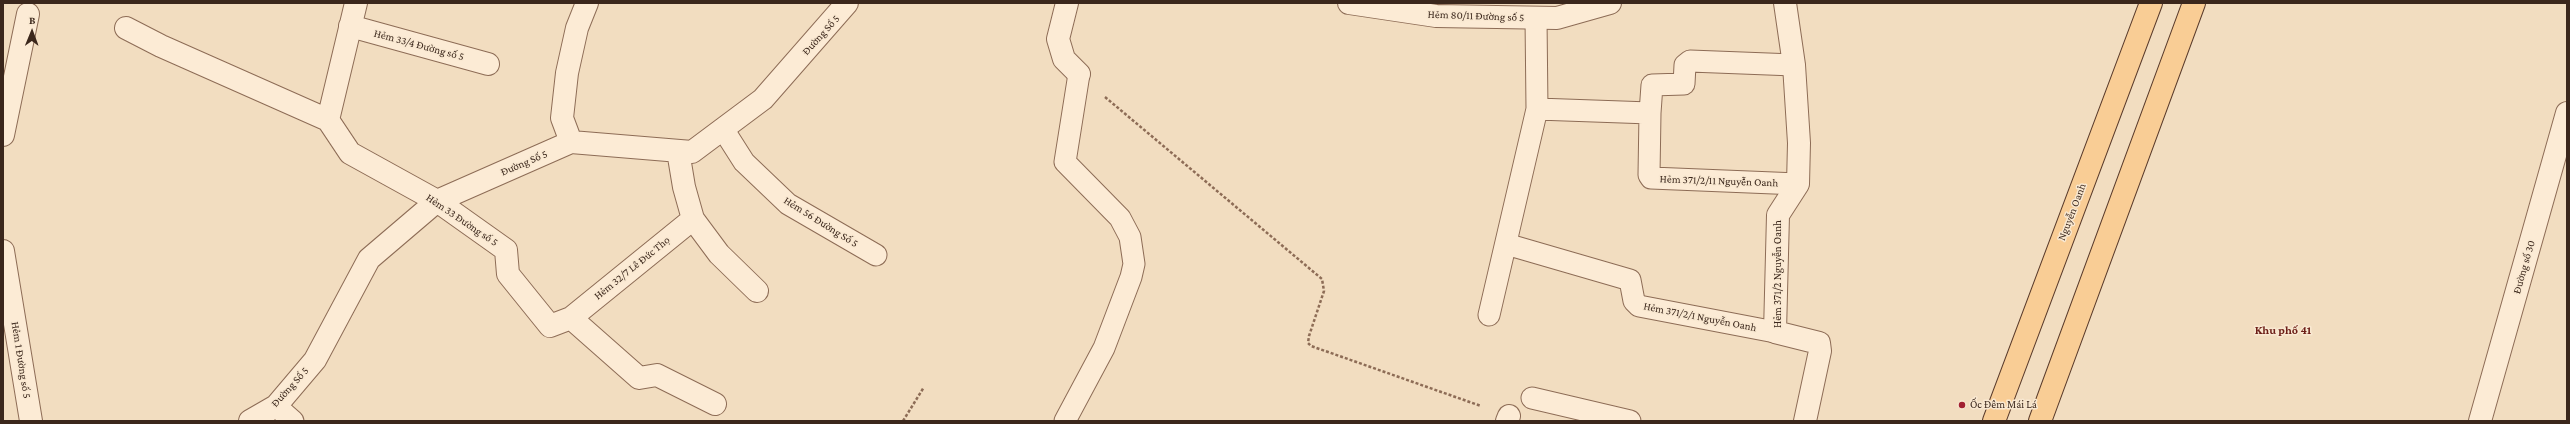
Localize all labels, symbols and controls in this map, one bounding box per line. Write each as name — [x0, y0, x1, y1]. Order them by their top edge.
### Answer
street label: Hẻm 80/11 Đường số 5 — [1427, 8, 1525, 24]
north arrow — [12, 12, 52, 52]
street label: Đường Số 5 — [799, 12, 843, 58]
text: B — [29, 14, 36, 26]
street label: Hẻm 33/4 Đường số 5 — [372, 27, 466, 63]
street label: Đường Số 5 — [499, 147, 549, 179]
street label: Hẻm 371/2/11 Nguyễn Oanh — [1659, 172, 1779, 190]
street label: Nguyễn Oanh — [2055, 181, 2089, 243]
street label: Hẻm 33 Đường số 5 — [423, 191, 501, 249]
street label: Hẻm 56 Đường Số 5 — [781, 194, 861, 250]
street label: Hẻm 371/2 Nguyễn Oanh — [1771, 220, 1785, 328]
street label: Hẻm 32/7 Lê Đức Thọ — [591, 233, 673, 303]
street label: Đường số 30 — [2510, 239, 2538, 295]
street label: Hẻm 371/2/1 Nguyễn Oanh — [1642, 300, 1758, 334]
street label: Hẻm 1 Đường số 5 — [8, 321, 34, 399]
district label: Khu phố 41 — [2255, 323, 2311, 337]
street label: Đường Số 5 — [268, 364, 312, 410]
place label: Ốc Đêm Mái Lá — [1970, 398, 2037, 412]
marker: Ốc Đêm Mái Lá — [1957, 400, 1967, 410]

